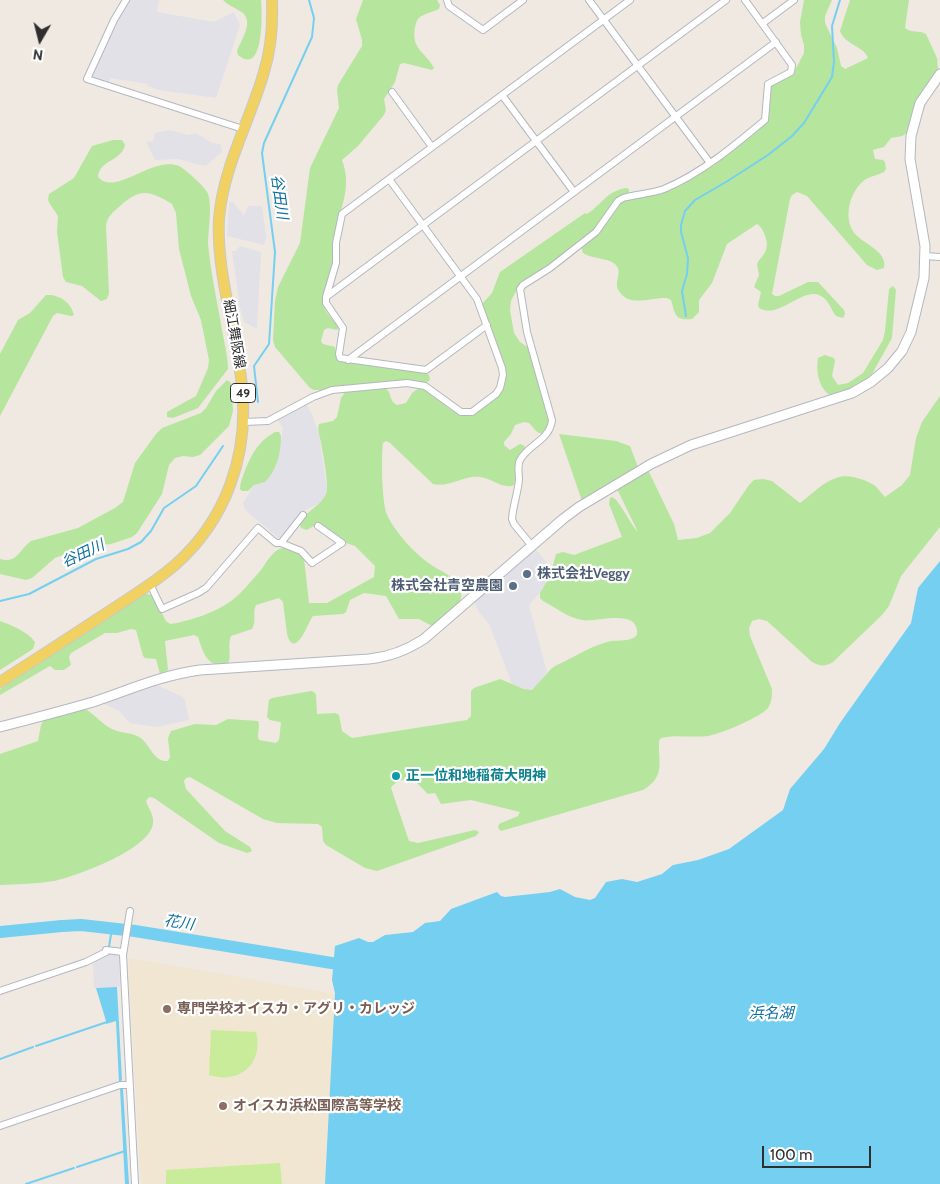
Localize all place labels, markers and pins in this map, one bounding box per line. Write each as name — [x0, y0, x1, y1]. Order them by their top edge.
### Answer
place label: 株式会社Veggy — [537, 566, 630, 582]
marker: 株式会社Veggy — [521, 568, 533, 580]
place label: 株式会社青空農園 — [391, 578, 503, 594]
marker: 株式会社青空農園 — [507, 580, 519, 592]
place label: 正一位和地稲荷大明神 — [406, 768, 546, 784]
marker: 正一位和地稲荷大明神 — [390, 770, 402, 782]
place label: 専門学校オイスカ・アグリ・カレッジ — [177, 1001, 415, 1017]
marker: 専門学校オイスカ・アグリ・カレッジ — [161, 1003, 173, 1015]
place label: オイスカ浜松国際高等学校 — [233, 1098, 401, 1114]
marker: オイスカ浜松国際高等学校 — [217, 1100, 229, 1112]

